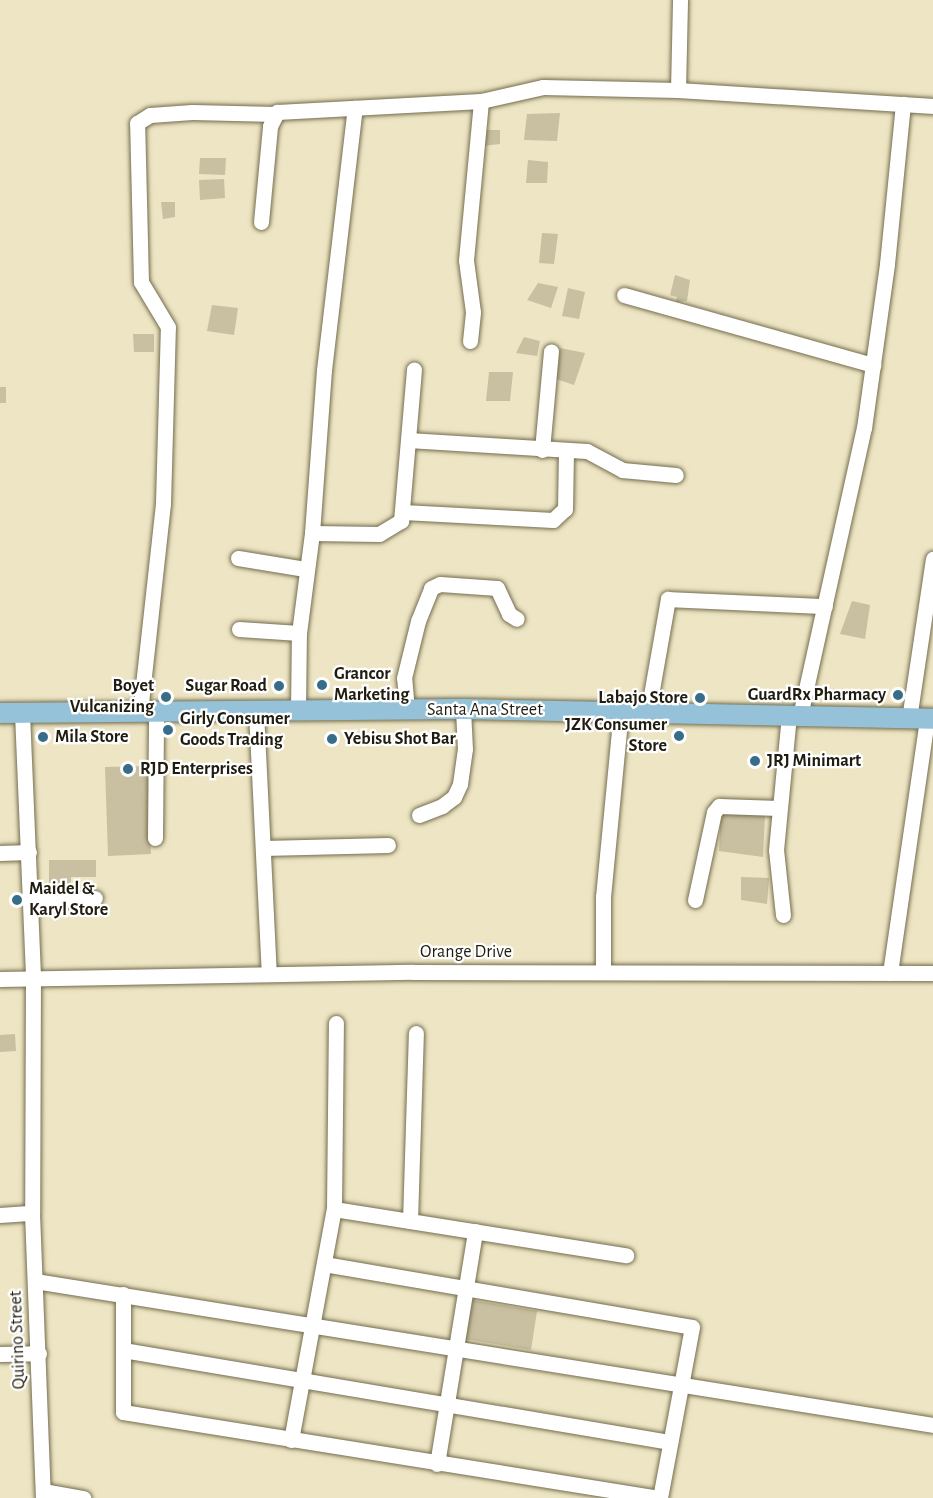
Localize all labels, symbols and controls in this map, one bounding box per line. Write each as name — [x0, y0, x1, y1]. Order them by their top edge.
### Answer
place label: Grancor Marketing — [334, 664, 409, 706]
place label: Sugar Road — [185, 675, 267, 697]
place label: Boyet Vulcanizing — [70, 676, 154, 718]
marker: Grancor Marketing — [315, 678, 329, 692]
marker: Sugar Road — [272, 679, 286, 693]
place label: GuardRx Pharmacy — [748, 684, 886, 706]
place label: Labajo Store — [598, 687, 688, 709]
marker: GuardRx Pharmacy — [891, 688, 905, 702]
marker: Boyet Vulcanizing — [159, 690, 173, 704]
marker: Labajo Store — [693, 691, 707, 705]
street label: Santa Ana Street — [427, 699, 543, 721]
place label: Girly Consumer Goods Trading — [180, 709, 290, 752]
place label: JZK Consumer Store — [565, 715, 667, 758]
marker: Girly Consumer Goods Trading — [161, 723, 175, 737]
place label: Mila Store — [55, 726, 129, 748]
place label: Yebisu Shot Bar — [344, 728, 456, 750]
marker: JZK Consumer Store — [672, 729, 686, 743]
marker: Mila Store — [36, 730, 50, 744]
marker: Yebisu Shot Bar — [325, 732, 339, 746]
place label: JRJ Minimart — [767, 750, 861, 772]
marker: JRJ Minimart — [748, 754, 762, 768]
place label: RJD Enterprises — [140, 758, 253, 780]
marker: RJD Enterprises — [121, 762, 135, 776]
place label: Maidel & Karyl Store — [29, 879, 108, 922]
marker: Maidel & Karyl Store — [10, 893, 24, 907]
street label: Orange Drive — [420, 941, 512, 963]
street label: Quirino Street — [5, 1290, 31, 1390]

